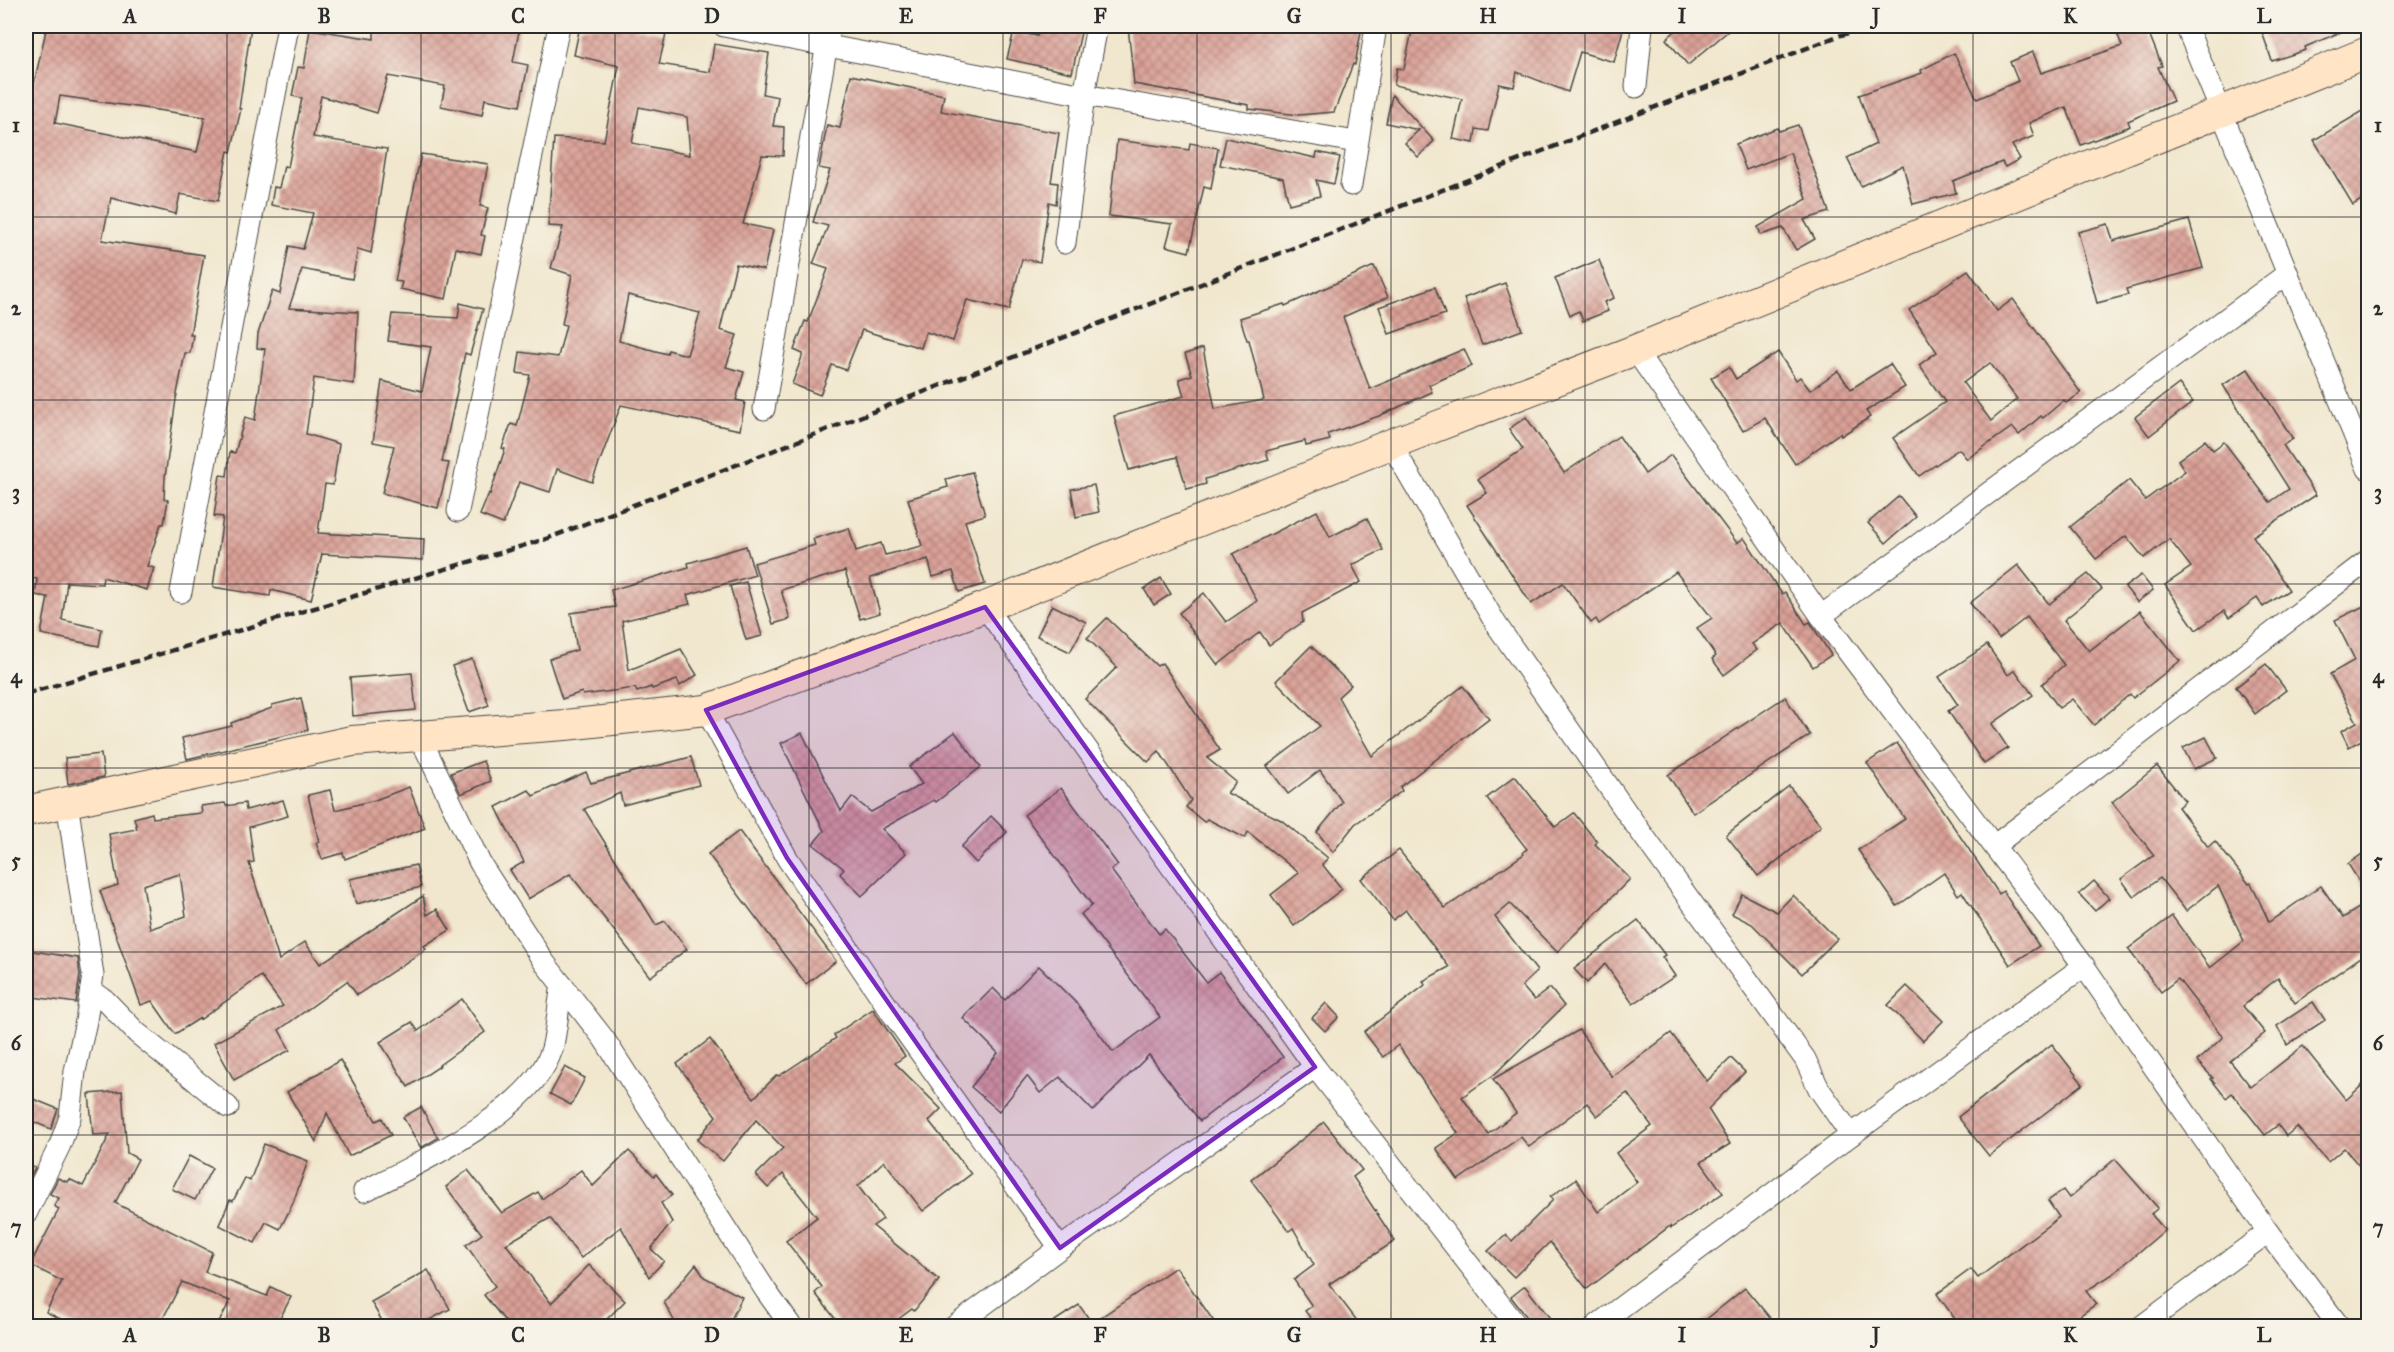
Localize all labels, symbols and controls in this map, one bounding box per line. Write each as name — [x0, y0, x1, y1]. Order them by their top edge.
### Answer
text: A — [121, 4, 137, 28]
text: B — [317, 4, 331, 28]
text: C — [511, 4, 525, 28]
text: D — [704, 4, 720, 28]
text: E — [899, 4, 914, 28]
text: F — [1093, 4, 1107, 28]
text: G — [1287, 4, 1302, 28]
text: H — [1479, 4, 1497, 28]
text: I — [1678, 4, 1687, 28]
text: J — [1869, 4, 1881, 30]
text: K — [2063, 4, 2078, 28]
text: L — [2257, 4, 2272, 28]
text: 1 — [12, 113, 20, 137]
text: 1 — [2374, 113, 2382, 137]
text: 2 — [11, 296, 22, 320]
text: 2 — [2373, 296, 2384, 320]
text: 3 — [12, 480, 20, 505]
text: 3 — [2374, 480, 2382, 505]
text: 4 — [10, 664, 22, 689]
text: 4 — [2372, 664, 2384, 689]
text: 5 — [11, 848, 21, 872]
text: 5 — [2373, 848, 2383, 872]
text: 6 — [11, 1031, 23, 1055]
text: 6 — [2373, 1031, 2385, 1055]
text: 7 — [11, 1215, 22, 1239]
text: 7 — [2373, 1215, 2384, 1239]
text: A — [121, 1323, 137, 1347]
text: B — [317, 1323, 331, 1347]
text: C — [511, 1323, 525, 1347]
text: D — [704, 1323, 720, 1347]
text: E — [899, 1323, 914, 1347]
text: F — [1093, 1323, 1107, 1347]
text: G — [1287, 1323, 1302, 1347]
text: H — [1479, 1323, 1497, 1347]
text: I — [1678, 1323, 1687, 1347]
text: J — [1869, 1323, 1881, 1349]
text: K — [2063, 1323, 2078, 1347]
text: L — [2257, 1323, 2272, 1347]

